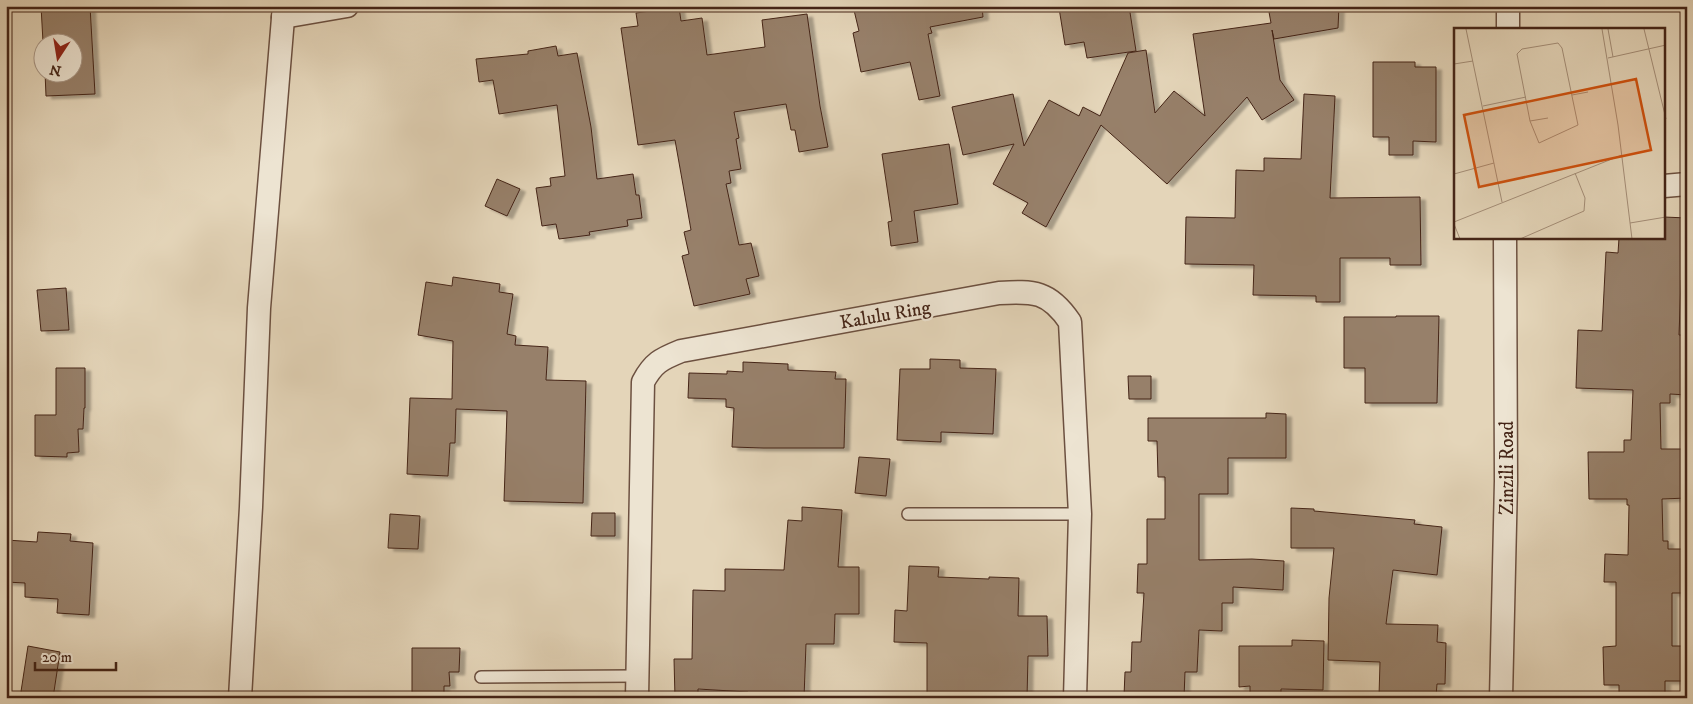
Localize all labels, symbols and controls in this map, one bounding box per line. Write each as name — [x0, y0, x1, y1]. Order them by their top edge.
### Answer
inset map — [1454, 28, 1666, 239]
north arrow — [32, 32, 82, 82]
text: N — [48, 60, 63, 80]
street label: Kalulu Ring — [838, 296, 933, 335]
street label: Zinzili Road — [1496, 420, 1519, 515]
scale bar — [35, 639, 116, 671]
text: 20 m — [42, 648, 72, 667]

